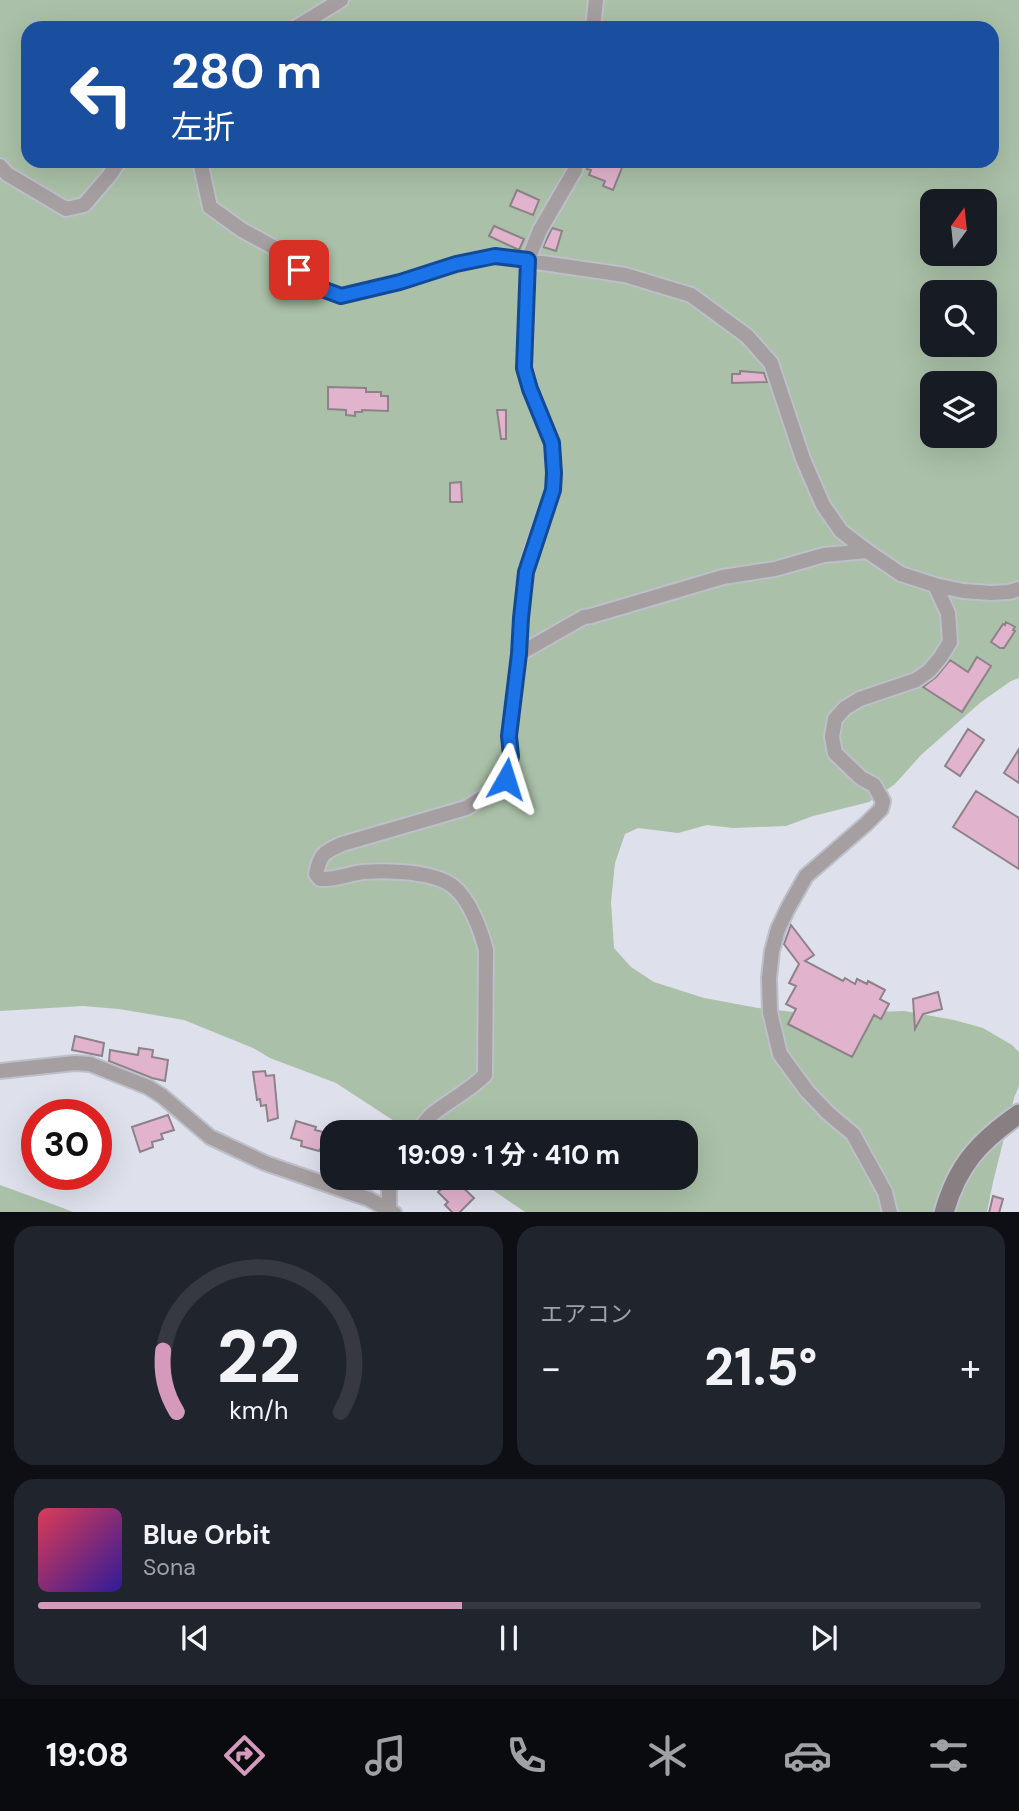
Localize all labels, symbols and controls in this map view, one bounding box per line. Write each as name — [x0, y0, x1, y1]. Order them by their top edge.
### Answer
text: 280 m — [171, 39, 322, 103]
icon: left — [56, 49, 147, 140]
text: 左折 — [171, 106, 235, 148]
north arrow — [920, 189, 998, 266]
map controls — [920, 189, 997, 448]
pin — [269, 240, 329, 300]
icon: arrive — [280, 251, 318, 289]
button: search — [920, 280, 997, 357]
button: layers — [920, 371, 997, 448]
position arrow — [469, 742, 543, 816]
speed limit sign: 30 — [21, 1099, 112, 1190]
text: 19:09 · 1 分 · 410 m — [398, 1138, 620, 1172]
text: エアコン — [541, 1299, 633, 1329]
text: 22 — [216, 1310, 300, 1405]
text: 21.5° — [704, 1333, 817, 1401]
text: − — [541, 1343, 561, 1393]
text: + — [960, 1343, 981, 1393]
text: km/h — [229, 1393, 288, 1426]
text: Blue Orbit — [143, 1518, 271, 1552]
text: Sona — [143, 1552, 196, 1582]
icon: previous — [176, 1619, 214, 1657]
icon: pause — [490, 1619, 528, 1657]
icon: next — [805, 1619, 843, 1657]
icon: directions — [220, 1731, 269, 1780]
icon: music — [361, 1731, 410, 1780]
icon: phone — [502, 1731, 551, 1780]
icon: climate — [643, 1731, 692, 1780]
icon: car — [783, 1731, 832, 1780]
icon: filters — [924, 1731, 973, 1780]
text: 19:08 — [46, 1734, 129, 1776]

